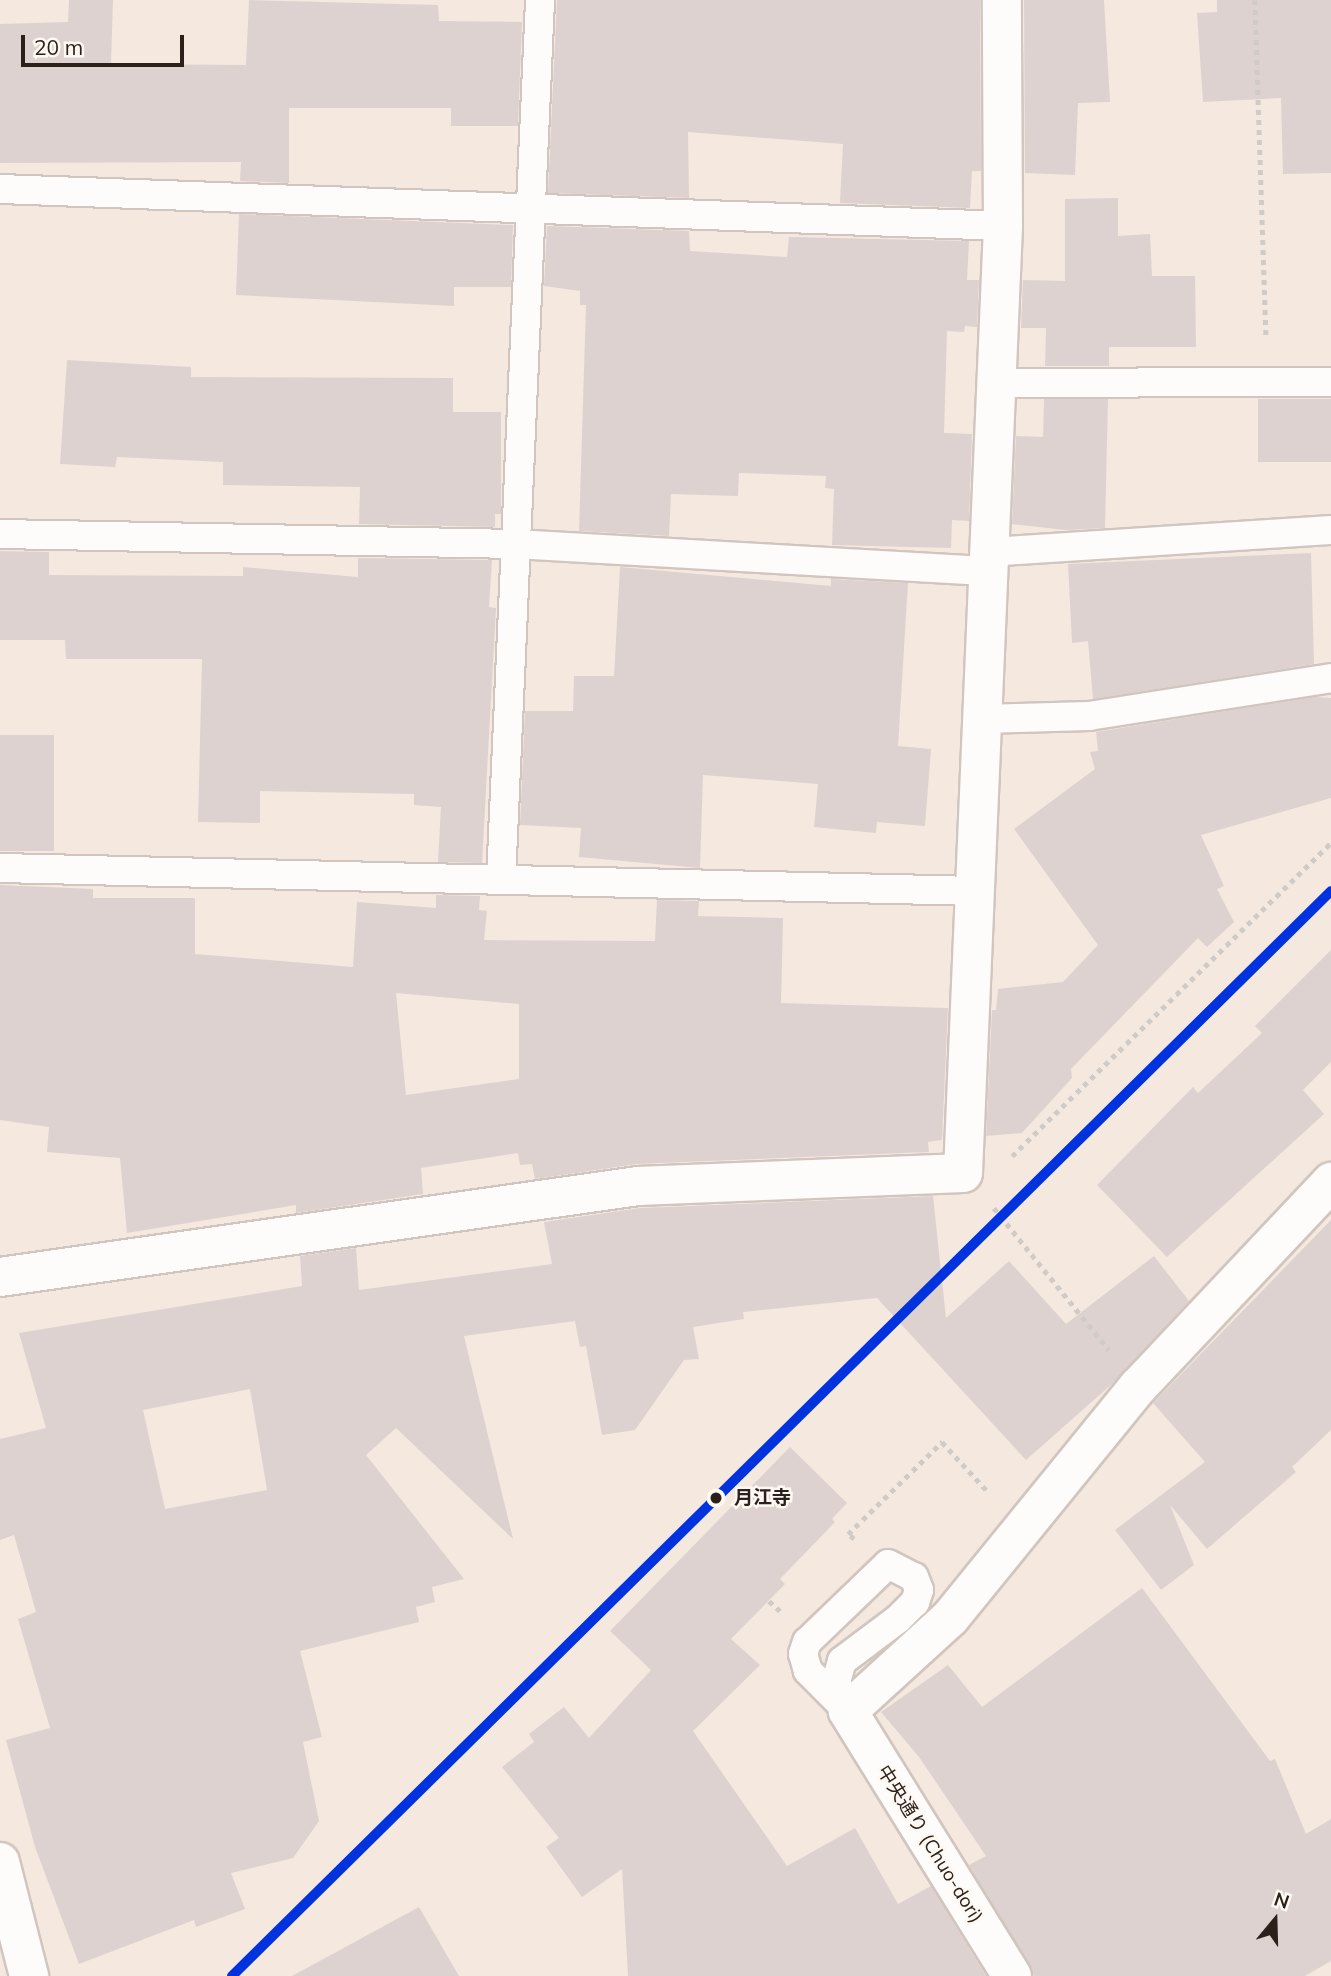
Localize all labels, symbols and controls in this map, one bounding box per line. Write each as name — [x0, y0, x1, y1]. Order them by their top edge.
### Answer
scale bar — [24, 21, 187, 65]
text: 20 m — [34, 34, 83, 60]
marker: 月江寺 — [705, 1487, 727, 1509]
place label: 月江寺 — [734, 1487, 791, 1509]
street label: 中央通り (Chuo-dori) — [872, 1761, 988, 1927]
north arrow — [1240, 1885, 1310, 1955]
text: N — [1271, 1886, 1293, 1914]

